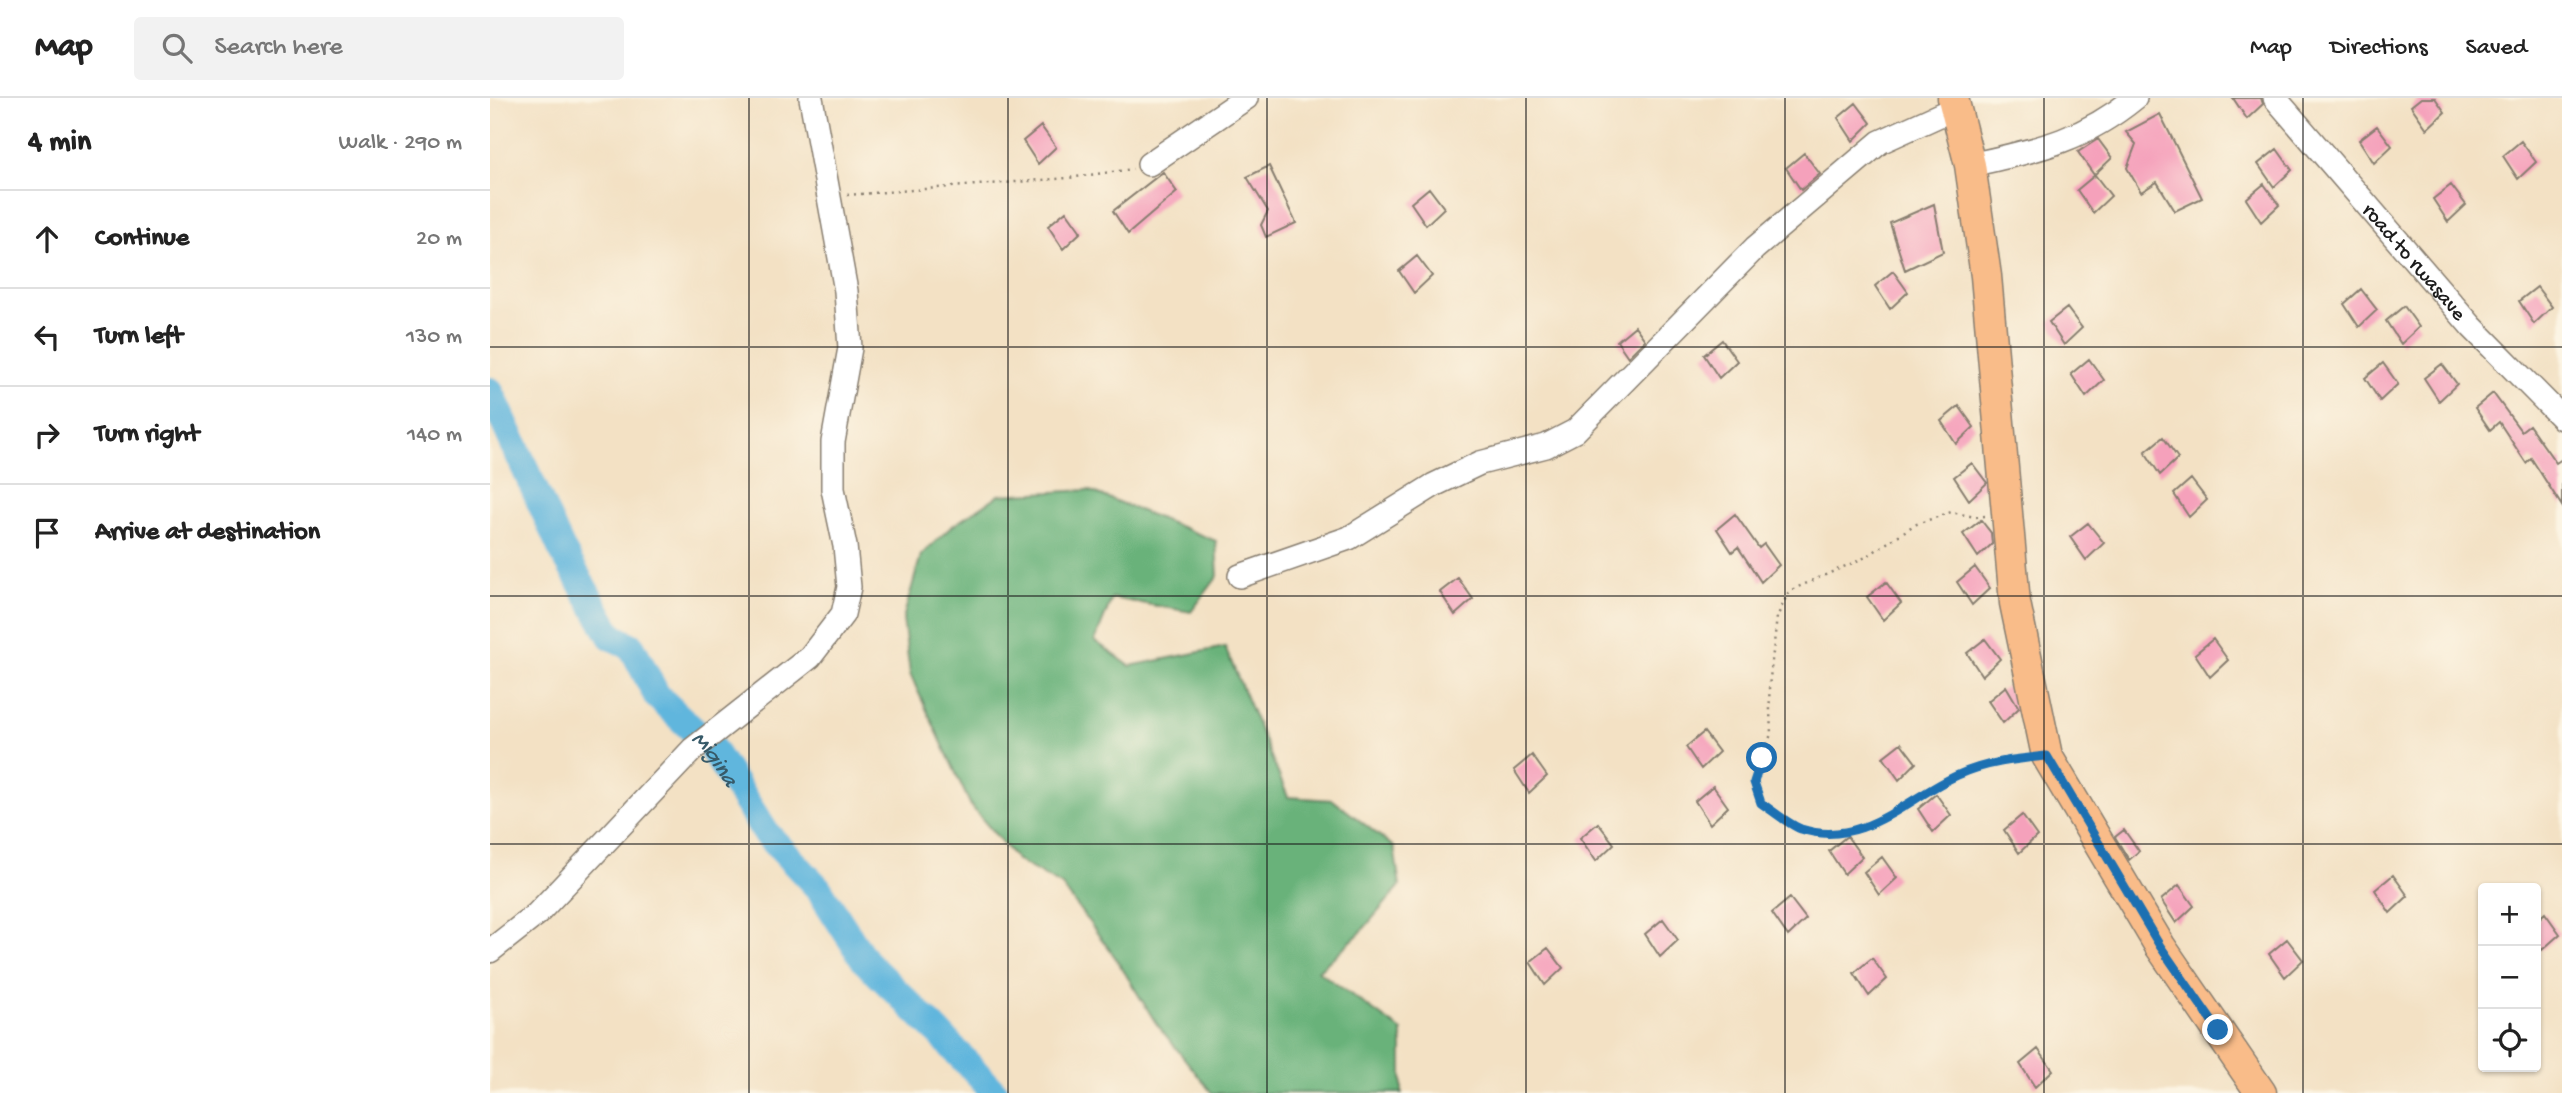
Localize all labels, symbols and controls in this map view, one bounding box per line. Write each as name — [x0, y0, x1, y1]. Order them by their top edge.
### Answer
search box — [134, 17, 624, 80]
text: Map — [35, 29, 92, 67]
icon: search — [158, 29, 196, 67]
text: Search here — [214, 33, 343, 64]
text: Map — [2250, 34, 2292, 63]
text: Directions — [2330, 34, 2428, 63]
text: Saved — [2466, 34, 2527, 63]
text: 4 min — [28, 126, 91, 161]
text: Walk · 290 m — [339, 130, 462, 157]
street label: road to rwasave — [2355, 200, 2471, 328]
icon: ahead — [28, 220, 66, 258]
text: Continue — [95, 224, 189, 255]
text: 20 m — [416, 226, 462, 253]
icon: left — [28, 318, 66, 356]
text: Turn left — [95, 322, 183, 353]
text: 130 m — [406, 324, 462, 351]
icon: right — [28, 416, 66, 454]
text: Turn right — [95, 420, 199, 451]
text: 140 m — [407, 422, 462, 449]
icon: arrive — [28, 514, 66, 552]
text: Arrive at destination — [95, 518, 320, 549]
water label: Migina — [685, 726, 743, 793]
route start — [1746, 742, 1777, 773]
map controls — [2478, 883, 2541, 1072]
button: + — [2478, 883, 2541, 946]
button: − — [2478, 946, 2541, 1009]
button: locate — [2478, 1009, 2541, 1072]
route end — [2202, 1014, 2233, 1045]

